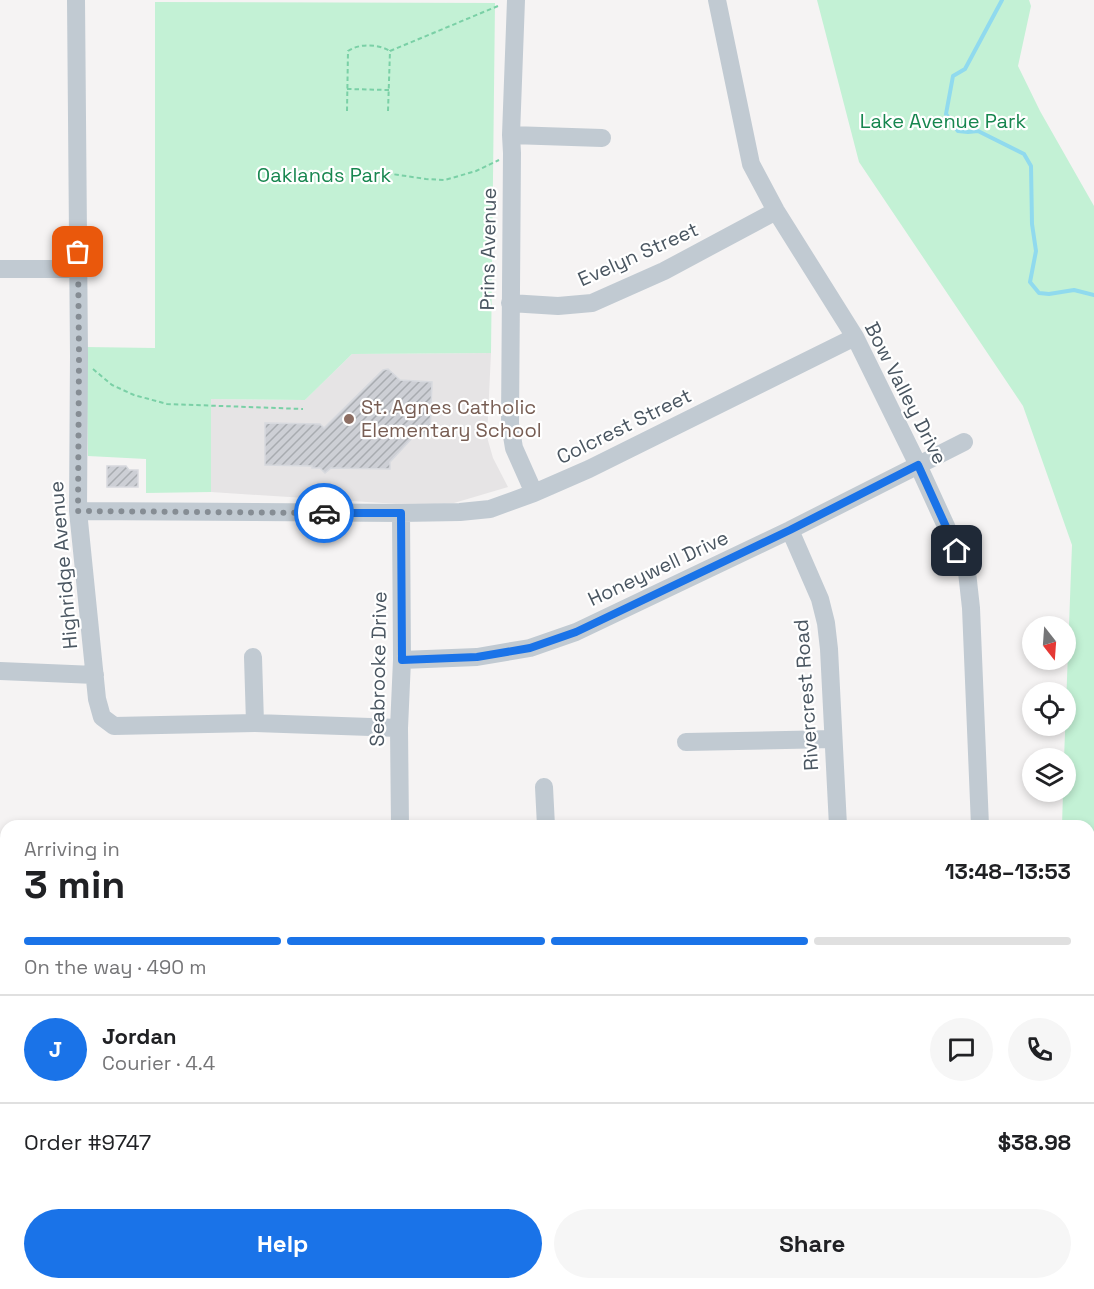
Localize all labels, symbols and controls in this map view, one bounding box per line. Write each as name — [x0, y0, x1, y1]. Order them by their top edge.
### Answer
park label: Lake Avenue Park — [860, 108, 1027, 134]
park label: Oaklands Park — [257, 162, 391, 188]
street label: Prins Avenue — [474, 187, 502, 311]
street label: Evelyn Street — [574, 216, 702, 292]
pin — [52, 226, 103, 277]
icon: bag — [61, 235, 94, 268]
street label: Bow Valley Drive — [859, 317, 953, 469]
street label: Colcrest Street — [552, 382, 696, 470]
place label: St. Agnes Catholic Elementary School — [361, 394, 542, 443]
marker: St. Agnes Catholic Elementary School — [342, 412, 356, 426]
street label: Highridge Avenue — [43, 480, 83, 650]
courier — [294, 483, 354, 543]
icon: car — [308, 497, 341, 530]
street label: Honeywell Drive — [583, 524, 733, 612]
pin — [931, 525, 982, 576]
icon: home — [940, 534, 973, 567]
street label: Seabrooke Drive — [364, 591, 392, 747]
north arrow — [1022, 616, 1076, 670]
map controls — [1022, 616, 1076, 802]
street label: Rivercrest Road — [788, 618, 824, 772]
button: locate — [1022, 682, 1076, 736]
button: layers — [1022, 748, 1076, 802]
text: Arriving in — [24, 836, 120, 862]
text: 13:48–13:53 — [945, 857, 1071, 885]
text: 3 min — [24, 860, 125, 909]
text: On the way · 490 m — [24, 954, 206, 980]
button: chat — [930, 1018, 993, 1081]
button: phone — [1008, 1018, 1071, 1081]
text: Jordan — [102, 1022, 177, 1050]
text: J — [49, 1035, 62, 1063]
text: Courier · 4.4 — [102, 1050, 215, 1076]
text: Order #9747 — [24, 1128, 151, 1156]
text: $38.98 — [998, 1128, 1071, 1156]
button: Help — [24, 1209, 542, 1278]
button: Share — [554, 1209, 1071, 1278]

